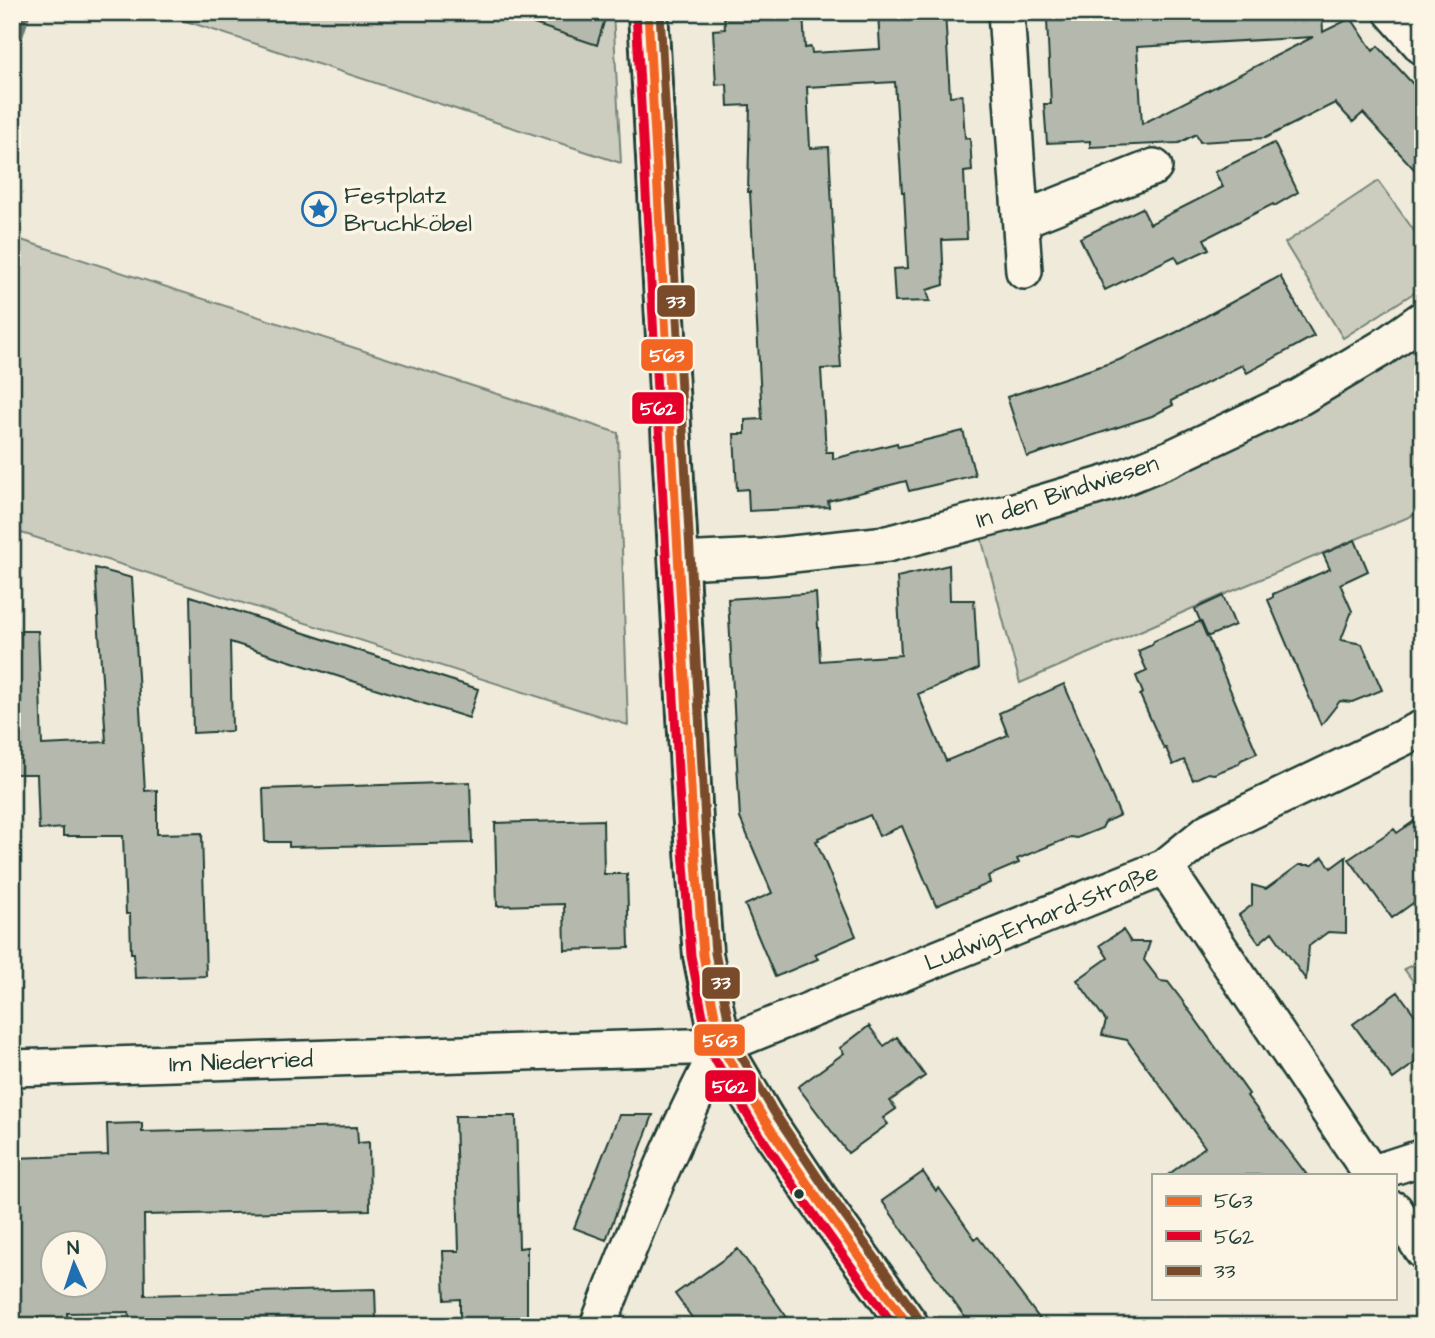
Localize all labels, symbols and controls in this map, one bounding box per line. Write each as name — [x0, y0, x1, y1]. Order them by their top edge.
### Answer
place label: Festplatz Bruchköbel — [344, 179, 472, 241]
place icon: Festplatz Bruchköbel — [300, 190, 338, 228]
line badge: 33 — [656, 284, 696, 318]
text: 33 — [665, 289, 686, 316]
line badge: 563 — [640, 338, 694, 372]
text: 563 — [649, 343, 685, 370]
line badge: 562 — [631, 391, 685, 425]
text: 562 — [640, 396, 676, 423]
street label: In den Bindwiesen — [972, 446, 1163, 538]
street label: Ludwig-Erhard-Straße — [920, 855, 1164, 981]
line badge: 33 — [701, 966, 741, 1000]
text: 33 — [710, 970, 731, 997]
line badge: 563 — [693, 1023, 746, 1057]
text: 563 — [702, 1028, 738, 1055]
street label: Im Niederried — [168, 1042, 314, 1082]
line badge: 562 — [704, 1069, 757, 1103]
text: 562 — [712, 1074, 748, 1101]
legend — [1152, 1174, 1396, 1300]
unlabelled marker — [792, 1187, 806, 1201]
text: 563 — [1214, 1187, 1253, 1216]
text: 562 — [1214, 1223, 1254, 1252]
north arrow — [38, 1230, 108, 1300]
text: N — [67, 1235, 80, 1262]
text: 33 — [1214, 1257, 1236, 1286]

